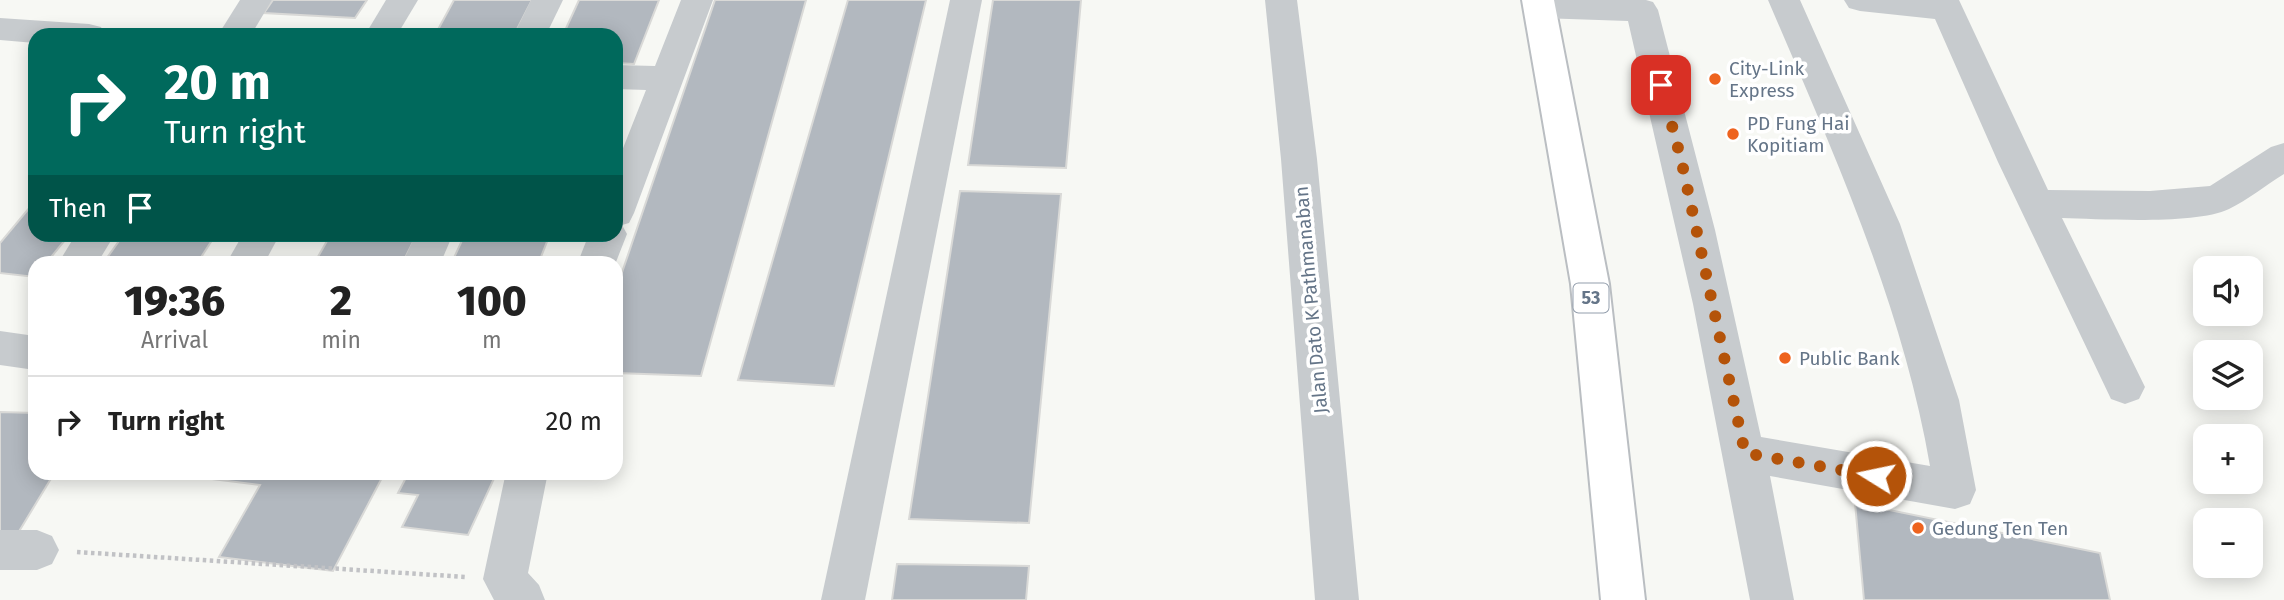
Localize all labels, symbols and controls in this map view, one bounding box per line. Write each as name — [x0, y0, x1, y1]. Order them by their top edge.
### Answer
text: 20 m — [164, 53, 271, 112]
pin — [1631, 55, 1691, 115]
icon: right — [49, 56, 140, 147]
place label: City-Link Express — [1729, 57, 1805, 102]
icon: arrive — [1642, 66, 1680, 104]
marker: City-Link Express — [1707, 71, 1723, 87]
place label: PD Fung Hai Kopitiam — [1747, 112, 1850, 157]
text: Turn right — [164, 113, 306, 151]
marker: PD Fung Hai Kopitiam — [1725, 126, 1741, 142]
street label: Jalan Dato K Pathmanaban — [1290, 185, 1332, 415]
icon: arrive — [121, 189, 159, 227]
text: Then — [49, 193, 107, 224]
map controls — [2193, 256, 2263, 578]
button: sound — [2193, 256, 2263, 326]
text: 19:36 — [124, 276, 225, 326]
text: 2 — [330, 276, 352, 326]
text: 100 — [457, 276, 527, 326]
road number: 53 — [1574, 284, 1608, 312]
text: Arrival — [141, 326, 208, 354]
text: min — [321, 326, 361, 354]
text: m — [482, 326, 502, 354]
button: layers — [2193, 340, 2263, 410]
place label: Public Bank — [1799, 347, 1900, 370]
marker: Public Bank — [1777, 350, 1793, 366]
icon: right — [49, 403, 87, 441]
text: Turn right — [108, 406, 225, 437]
text: 20 m — [545, 406, 602, 437]
button: + — [2193, 424, 2263, 494]
position arrow — [1839, 439, 1913, 513]
button: − — [2193, 508, 2263, 578]
place label: Gedung Ten Ten — [1932, 517, 2068, 540]
marker: Gedung Ten Ten — [1910, 520, 1926, 536]

